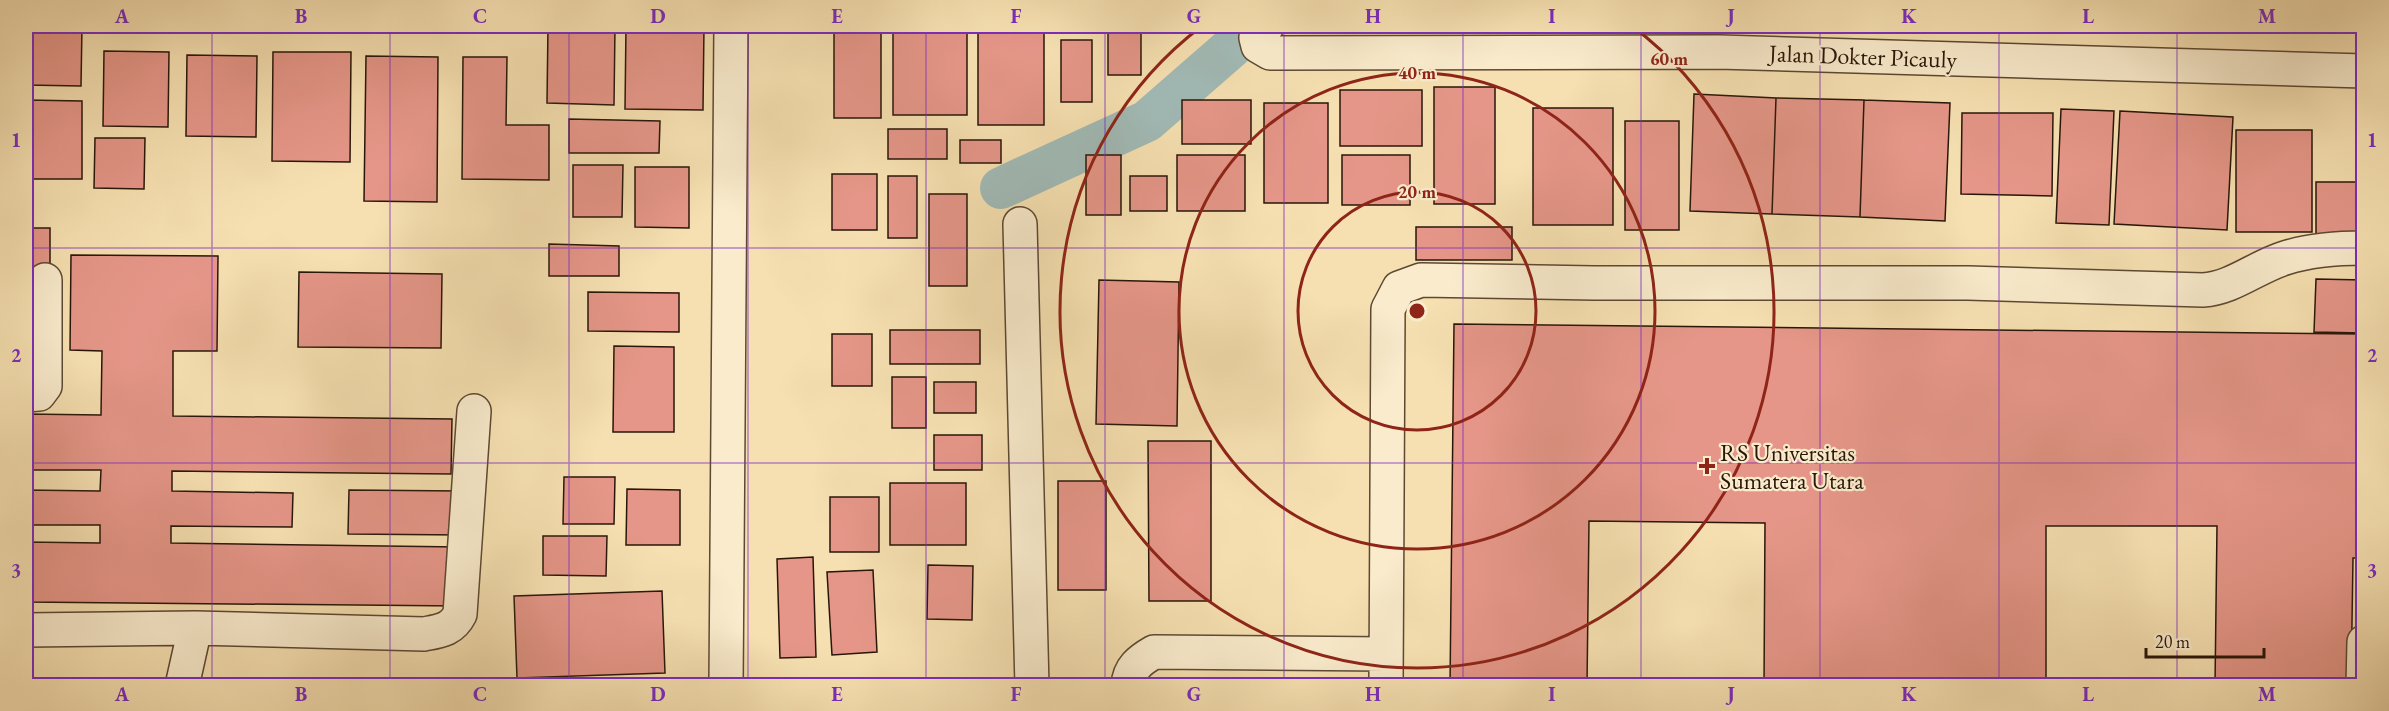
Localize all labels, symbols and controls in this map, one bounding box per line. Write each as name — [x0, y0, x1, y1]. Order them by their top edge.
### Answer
text: A — [114, 3, 130, 29]
text: B — [295, 3, 307, 29]
text: C — [473, 3, 487, 29]
text: D — [650, 3, 666, 29]
text: E — [831, 3, 843, 29]
text: F — [1011, 3, 1022, 29]
text: G — [1187, 3, 1201, 29]
text: H — [1365, 3, 1381, 29]
text: I — [1548, 3, 1556, 29]
text: J — [1725, 3, 1735, 29]
text: K — [1901, 3, 1917, 29]
text: L — [2082, 3, 2094, 29]
text: M — [2258, 3, 2276, 29]
street label: Jalan Dokter Picauly — [1766, 37, 1958, 75]
text: 60 m — [1650, 47, 1688, 70]
text: 40 m — [1398, 61, 1436, 84]
text: 1 — [11, 127, 21, 153]
text: 1 — [2367, 127, 2377, 153]
text: 20 m — [1398, 180, 1436, 203]
centre of rings — [1407, 301, 1427, 321]
text: 2 — [11, 342, 22, 368]
text: 2 — [2367, 342, 2378, 368]
place label: RS Universitas Sumatera Utara — [1720, 437, 1864, 496]
marker: RS Universitas Sumatera Utara — [1698, 457, 1716, 475]
text: 3 — [11, 557, 21, 583]
text: 3 — [2367, 557, 2377, 583]
scale bar — [2146, 621, 2264, 659]
text: 20 m — [2155, 630, 2190, 653]
text: A — [114, 681, 130, 707]
text: B — [295, 681, 307, 707]
text: C — [473, 681, 487, 707]
text: D — [650, 681, 666, 707]
text: E — [831, 681, 843, 707]
text: F — [1011, 681, 1022, 707]
text: G — [1187, 681, 1201, 707]
text: H — [1365, 681, 1381, 707]
text: I — [1548, 681, 1556, 707]
text: J — [1725, 681, 1735, 707]
text: K — [1901, 681, 1917, 707]
text: L — [2082, 681, 2094, 707]
text: M — [2258, 681, 2276, 707]

